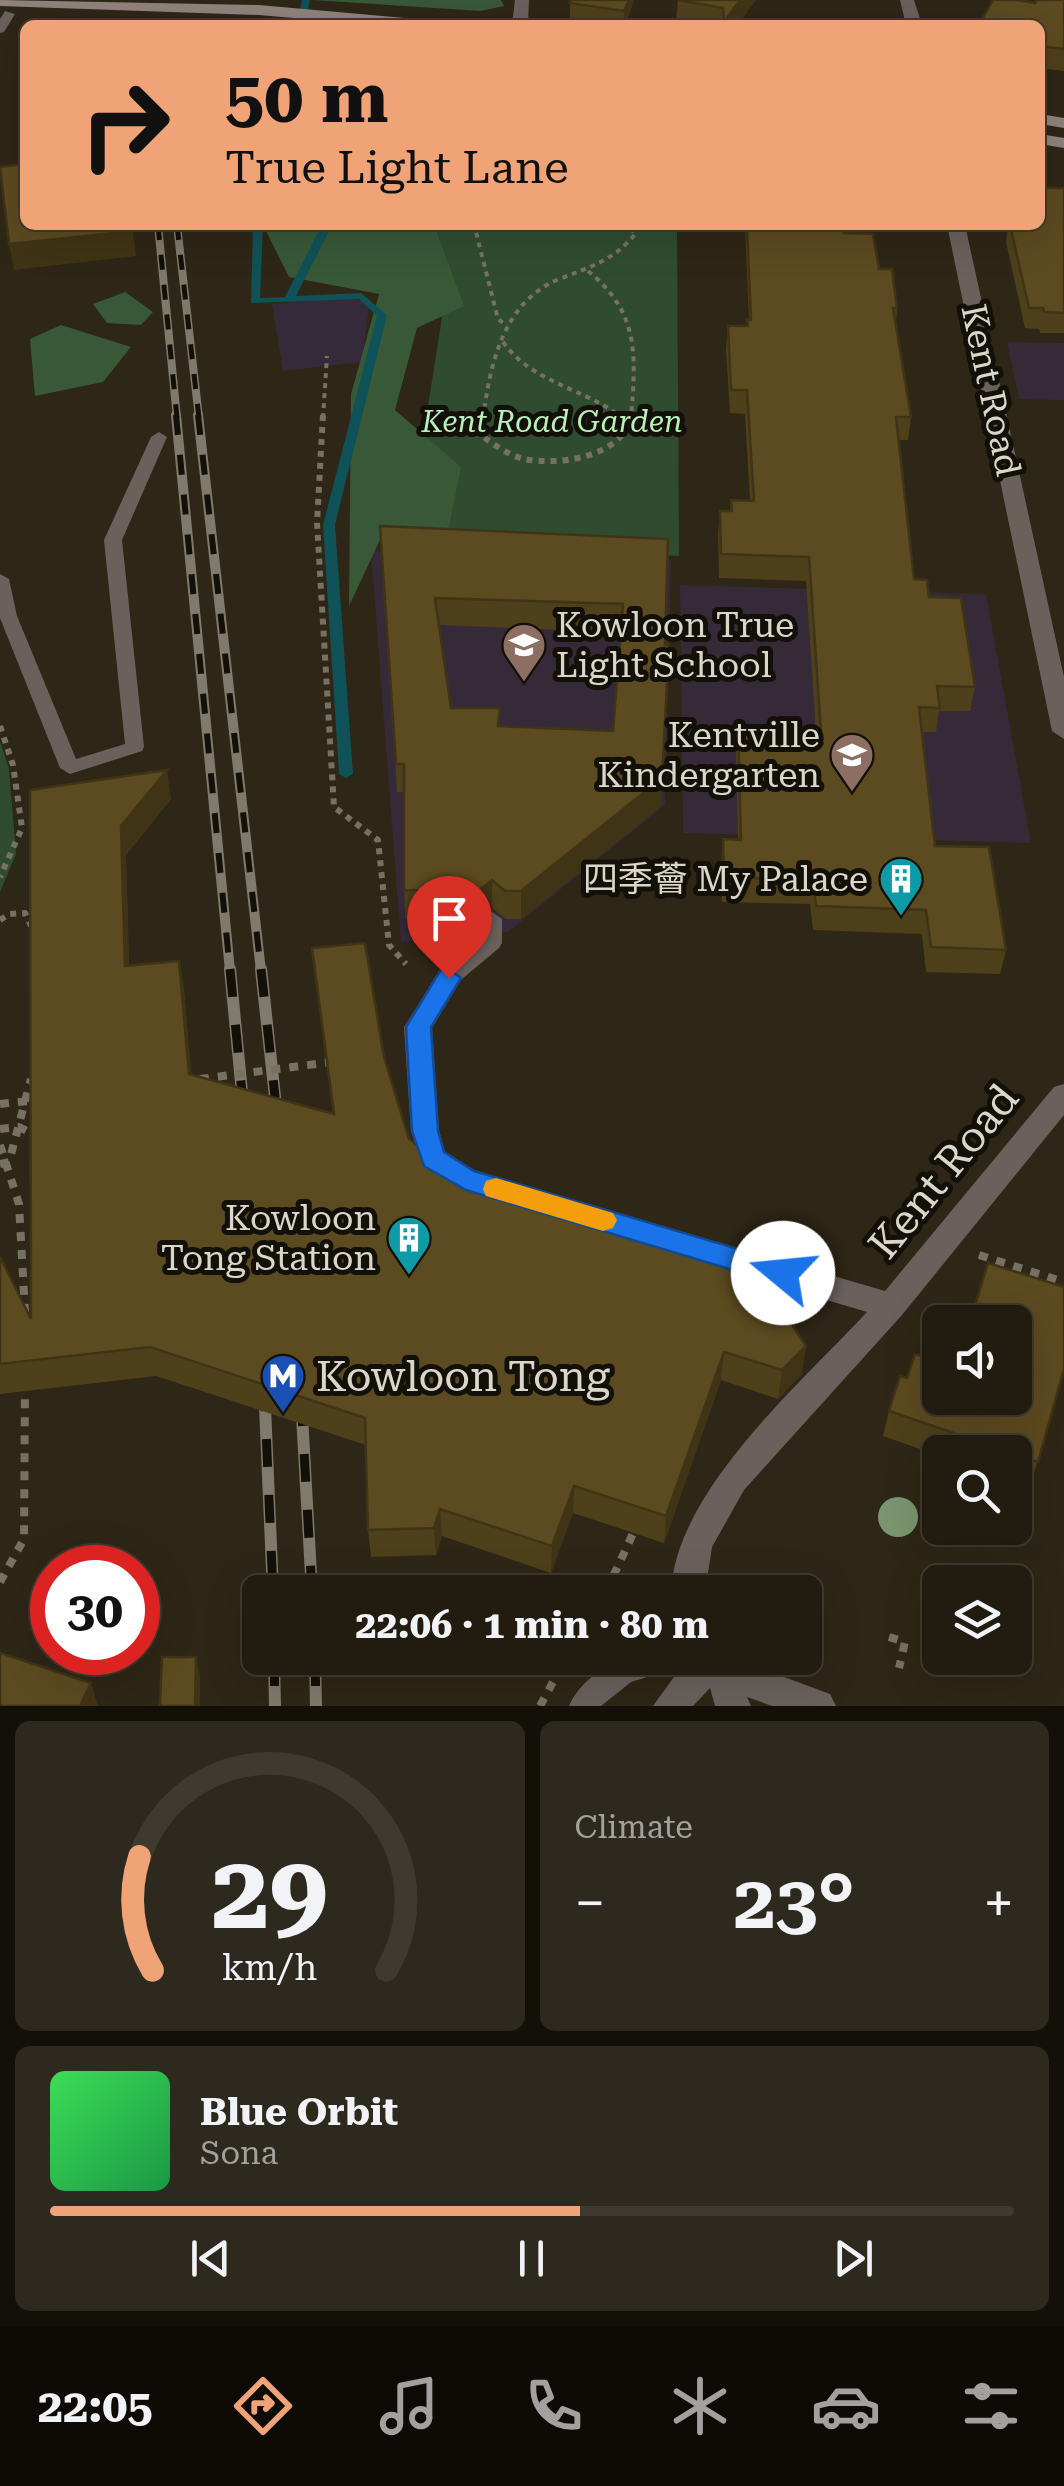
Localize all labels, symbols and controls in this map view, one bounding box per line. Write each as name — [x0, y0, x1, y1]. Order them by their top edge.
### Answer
text: 50 m — [225, 57, 389, 139]
icon: right — [60, 60, 190, 190]
text: True Light Lane — [225, 141, 569, 194]
street label: Kent Road — [952, 301, 1029, 480]
park label: Kent Road Garden — [421, 404, 682, 439]
place label: Kowloon True Light School — [556, 605, 794, 686]
school or university icon: Kowloon True Light School — [501, 622, 547, 683]
place label: Kentville Kindergarten — [598, 715, 820, 796]
school or university icon: Kentville Kindergarten — [829, 732, 875, 793]
building icon: 四季薈 My Palace — [878, 856, 924, 917]
place label: 四季薈 My Palace — [583, 859, 868, 900]
pin — [407, 876, 492, 979]
icon: arrive — [422, 891, 477, 946]
street label: Kent Road — [858, 1074, 1028, 1268]
place label: Kowloon Tong Station — [161, 1198, 376, 1279]
building icon: Kowloon Tong Station — [386, 1215, 432, 1276]
position arrow — [731, 1221, 835, 1325]
map controls — [922, 1305, 1032, 1675]
button: sound — [922, 1305, 1032, 1415]
place label: Kowloon Tong — [316, 1352, 610, 1401]
metro station icon: Kowloon Tong — [260, 1353, 306, 1414]
button: search — [922, 1435, 1032, 1545]
speed limit sign: 30 — [30, 1545, 160, 1675]
button: layers — [922, 1565, 1032, 1675]
text: 22:06 · 1 min · 80 m — [355, 1603, 709, 1647]
text: Climate — [575, 1808, 693, 1846]
text: 29 — [212, 1832, 328, 1953]
text: 23° — [734, 1858, 855, 1946]
text: − — [575, 1871, 605, 1935]
text: + — [983, 1871, 1014, 1935]
text: km/h — [222, 1947, 318, 1989]
text: Blue Orbit — [200, 2090, 398, 2134]
text: Sona — [200, 2134, 278, 2172]
icon: previous — [183, 2231, 238, 2286]
icon: pause — [504, 2231, 559, 2286]
icon: next — [826, 2231, 881, 2286]
icon: directions — [228, 2371, 298, 2441]
icon: music — [374, 2371, 444, 2441]
icon: phone — [519, 2371, 589, 2441]
icon: climate — [665, 2371, 735, 2441]
icon: car — [811, 2371, 881, 2441]
icon: filters — [956, 2371, 1026, 2441]
text: 22:05 — [38, 2380, 153, 2433]

